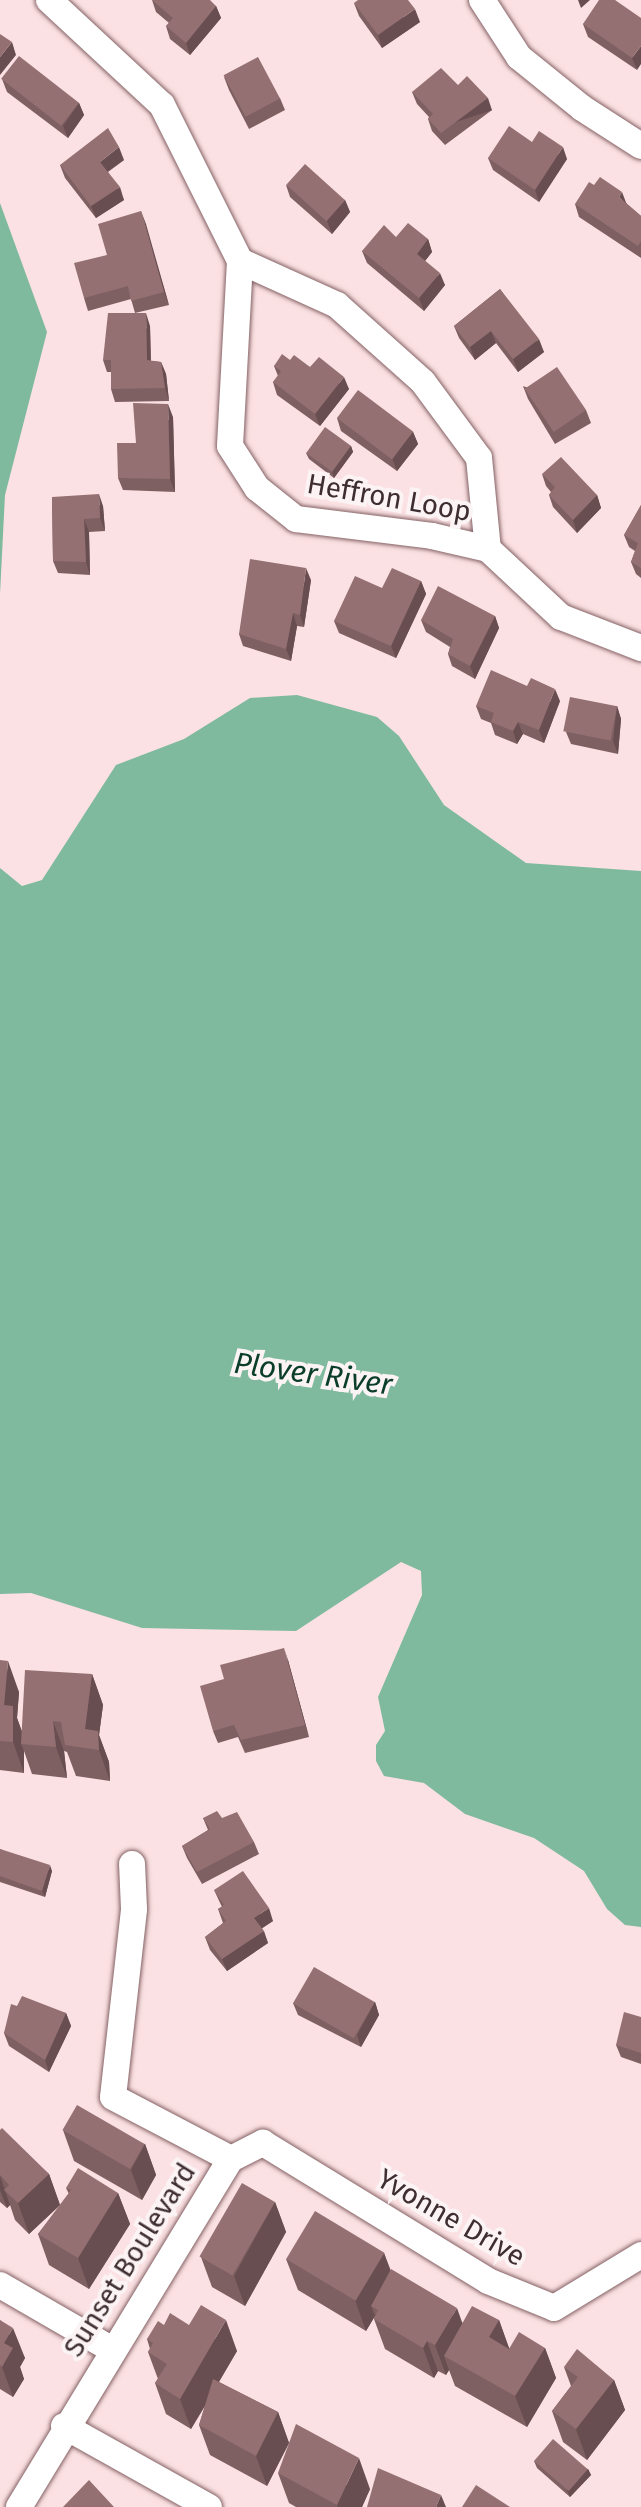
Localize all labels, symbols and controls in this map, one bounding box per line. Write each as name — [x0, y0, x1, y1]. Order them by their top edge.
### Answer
street label: Heffron Loop — [304, 467, 474, 529]
water label: Plover River — [231, 1345, 395, 1403]
street label: Sunset Boulevard — [57, 2157, 203, 2363]
street label: Yvonne Drive — [371, 2162, 531, 2274]

